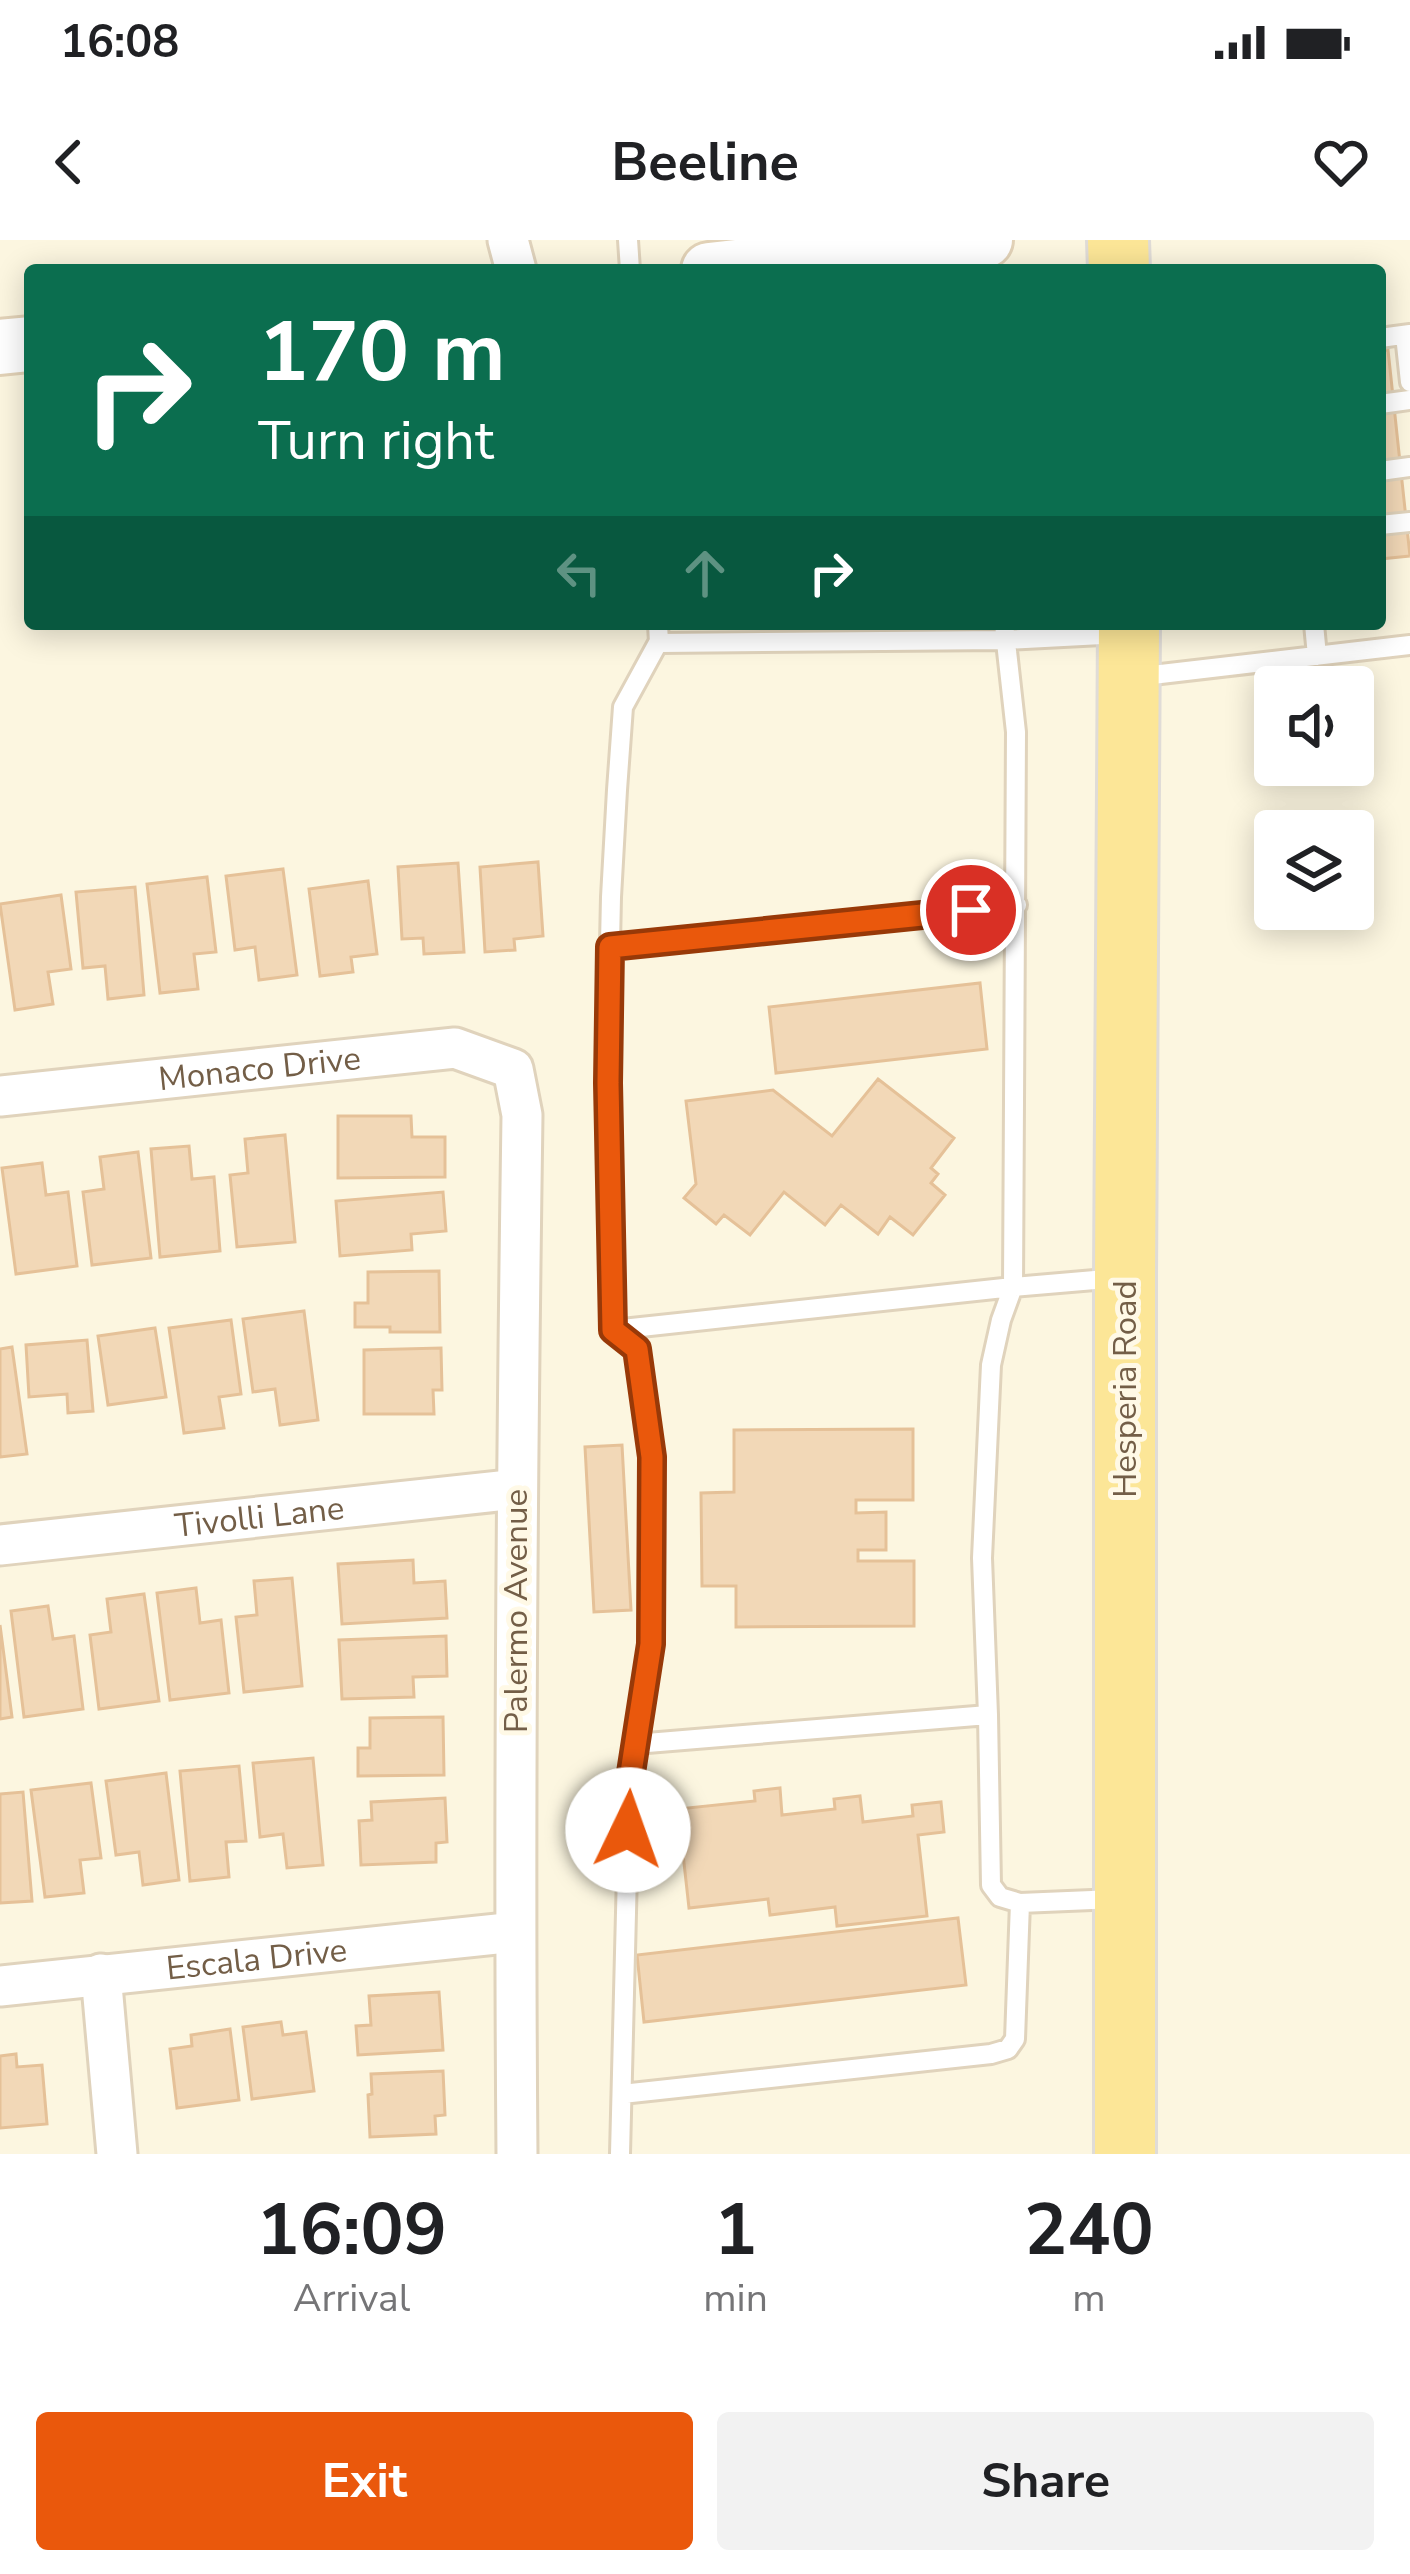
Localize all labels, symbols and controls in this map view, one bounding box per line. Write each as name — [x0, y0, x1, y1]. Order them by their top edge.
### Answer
text: 16:08 — [60, 12, 179, 73]
text: Beeline — [611, 125, 799, 199]
icon: back — [36, 129, 102, 195]
icon: heart — [1308, 129, 1374, 195]
text: 170 m — [258, 295, 506, 410]
icon: right — [60, 312, 216, 468]
text: Turn right — [258, 404, 494, 478]
icon: left — [546, 540, 612, 606]
icon: ahead — [672, 540, 738, 606]
icon: right — [798, 540, 864, 606]
map controls — [1254, 666, 1374, 930]
button: sound — [1254, 666, 1374, 786]
button: layers — [1254, 810, 1374, 930]
pin — [920, 859, 1022, 961]
icon: arrive — [938, 877, 1004, 943]
street label: Monaco Drive — [156, 1036, 363, 1102]
street label: Hesperia Road — [1103, 1280, 1148, 1498]
street label: Tivolli Lane — [173, 1485, 346, 1548]
street label: Palermo Avenue — [494, 1489, 539, 1733]
position arrow — [565, 1767, 691, 1893]
street label: Escala Drive — [164, 1927, 349, 1991]
text: 16:09 — [256, 2181, 447, 2279]
text: 1 — [714, 2181, 757, 2279]
text: 240 — [1024, 2181, 1154, 2279]
text: Arrival — [293, 2272, 410, 2325]
text: min — [703, 2272, 768, 2325]
text: m — [1072, 2272, 1106, 2325]
button: Exit — [36, 2412, 693, 2550]
button: Share — [717, 2412, 1374, 2550]

